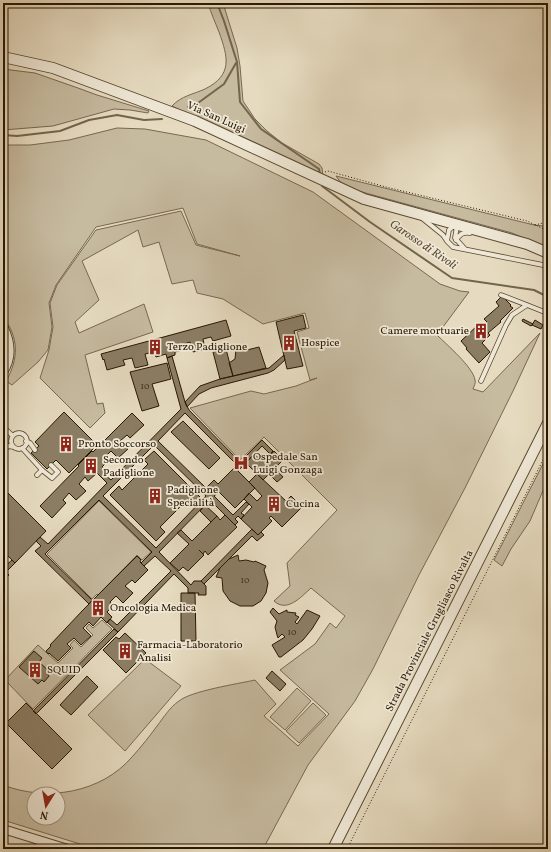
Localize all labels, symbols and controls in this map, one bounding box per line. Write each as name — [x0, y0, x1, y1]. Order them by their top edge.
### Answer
street label: Via San Luigi — [184, 98, 248, 138]
water label: Garosso di Rivoli — [386, 216, 461, 274]
building icon: Camere mortuarie — [472, 322, 490, 340]
place label: Camere mortuarie — [380, 324, 469, 339]
building icon: Hospice — [280, 334, 298, 352]
place label: Hospice — [301, 336, 340, 351]
building icon: Terzo Padiglione — [146, 338, 164, 356]
place label: Terzo Padiglione — [167, 340, 247, 355]
house number: 10 — [141, 380, 150, 393]
building icon: Pronto Soccorso — [57, 435, 75, 453]
place label: Pronto Soccorso — [78, 437, 156, 452]
place label: Ospedale San Luigi Gonzaga — [253, 450, 323, 478]
place label: Secondo Padiglione — [103, 453, 154, 481]
hospital icon: Ospedale San Luigi Gonzaga — [232, 454, 250, 472]
building icon: Secondo Padiglione — [82, 457, 100, 475]
place label: Padiglione Specialità — [167, 483, 218, 511]
building icon: Padiglione Specialità — [146, 487, 164, 505]
building icon: Cucina — [265, 495, 283, 513]
place label: Cucina — [286, 497, 320, 512]
street label: Strada Provinciale Grugliasco Rivalta — [383, 547, 478, 714]
house number: 10 — [241, 574, 250, 587]
building icon: Oncologia Medica — [89, 599, 107, 617]
place label: Oncologia Medica — [110, 601, 197, 616]
house number: 10 — [288, 626, 297, 639]
place label: Farmacia-Laboratorio Analisi — [137, 638, 243, 666]
building icon: Farmacia-Laboratorio Analisi — [116, 642, 134, 660]
building icon: SQUID — [26, 661, 44, 679]
place label: SQUID — [47, 663, 80, 678]
north arrow — [26, 786, 66, 826]
text: N — [39, 806, 50, 822]

